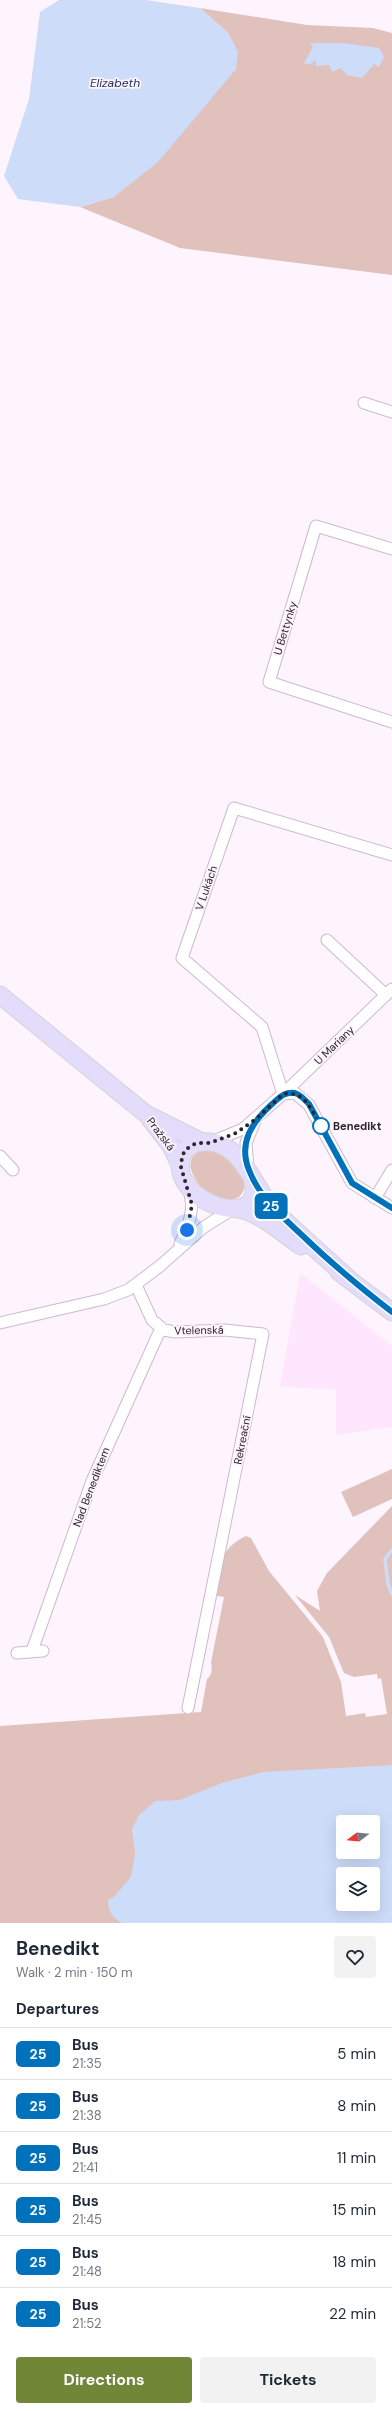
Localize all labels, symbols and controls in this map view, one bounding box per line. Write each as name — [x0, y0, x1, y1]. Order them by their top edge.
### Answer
water label: Elizabeth — [90, 75, 140, 91]
street label: U Bettynky — [270, 599, 300, 657]
street label: V Lukách — [192, 864, 220, 912]
street label: U Mariany — [311, 1022, 357, 1068]
street label: Pražská — [144, 1114, 178, 1154]
marker: Benedikt — [312, 1117, 330, 1135]
place label: Benedikt — [333, 1119, 382, 1133]
line badge: 25 — [253, 1193, 289, 1219]
text: 25 — [263, 1197, 279, 1215]
your location — [177, 1220, 197, 1240]
street label: Vtelenská — [174, 1323, 224, 1337]
street label: Rekreační — [230, 1414, 254, 1465]
street label: Nad Benediktem — [69, 1445, 113, 1529]
north arrow — [336, 1815, 380, 1859]
map controls — [336, 1815, 380, 1911]
button: layers — [336, 1867, 380, 1911]
text: Benedikt — [16, 1936, 100, 1961]
button: heart — [334, 1936, 376, 1978]
text: Walk · 2 min · 150 m — [16, 1964, 132, 1981]
text: Departures — [16, 1999, 99, 2019]
text: Bus — [72, 2035, 99, 2055]
text: 5 min — [337, 2044, 376, 2064]
text: 25 — [30, 2045, 46, 2063]
text: 21:35 — [72, 2055, 102, 2072]
text: Bus — [72, 2087, 99, 2107]
text: 8 min — [337, 2096, 376, 2116]
text: 25 — [30, 2097, 46, 2115]
text: 21:38 — [72, 2107, 102, 2124]
text: Bus — [72, 2139, 99, 2159]
text: 11 min — [337, 2148, 376, 2168]
text: 25 — [30, 2149, 46, 2167]
text: 21:41 — [72, 2159, 98, 2176]
text: Bus — [72, 2191, 99, 2211]
text: 15 min — [333, 2200, 376, 2220]
text: 25 — [30, 2201, 46, 2219]
text: 21:45 — [72, 2211, 102, 2228]
text: Bus — [72, 2243, 99, 2263]
text: 18 min — [333, 2252, 376, 2272]
text: 25 — [30, 2253, 46, 2271]
text: 21:48 — [72, 2263, 102, 2280]
text: Bus — [72, 2295, 99, 2315]
text: 22 min — [329, 2304, 376, 2324]
text: 25 — [30, 2305, 46, 2323]
text: 21:52 — [72, 2315, 101, 2332]
button: Directions — [16, 2357, 192, 2403]
button: Tickets — [200, 2357, 376, 2403]

